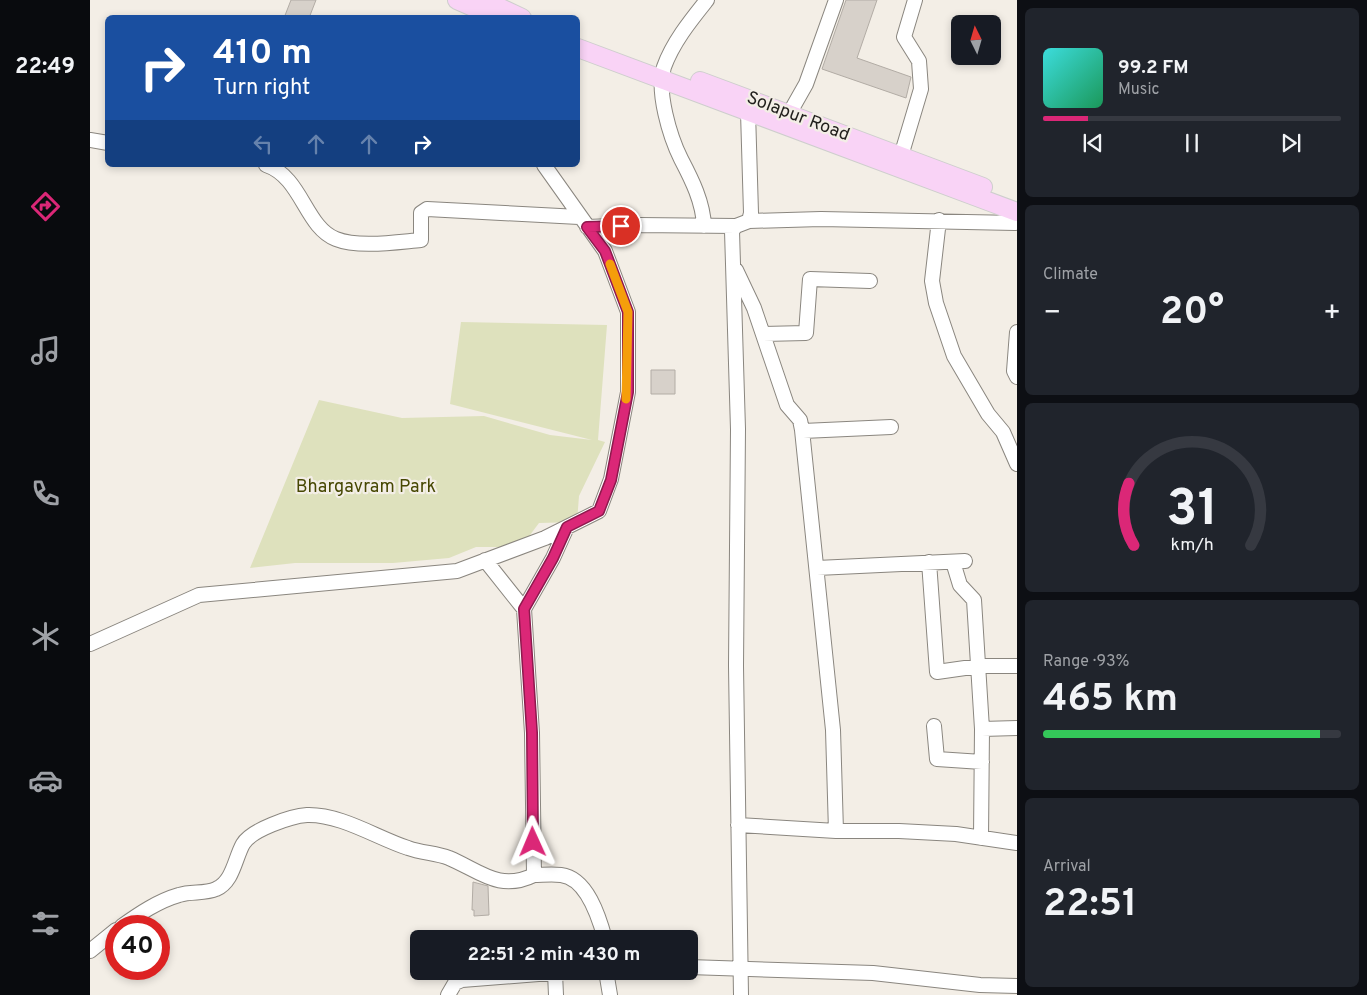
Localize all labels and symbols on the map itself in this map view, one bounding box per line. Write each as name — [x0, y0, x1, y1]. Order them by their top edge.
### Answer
north arrow — [951, 15, 1001, 65]
street label: Solapur Road — [743, 87, 853, 147]
pin — [600, 205, 642, 247]
park label: Bhargavram Park — [296, 476, 436, 499]
position arrow — [506, 815, 558, 867]
speed limit sign: 40 — [105, 915, 170, 980]

